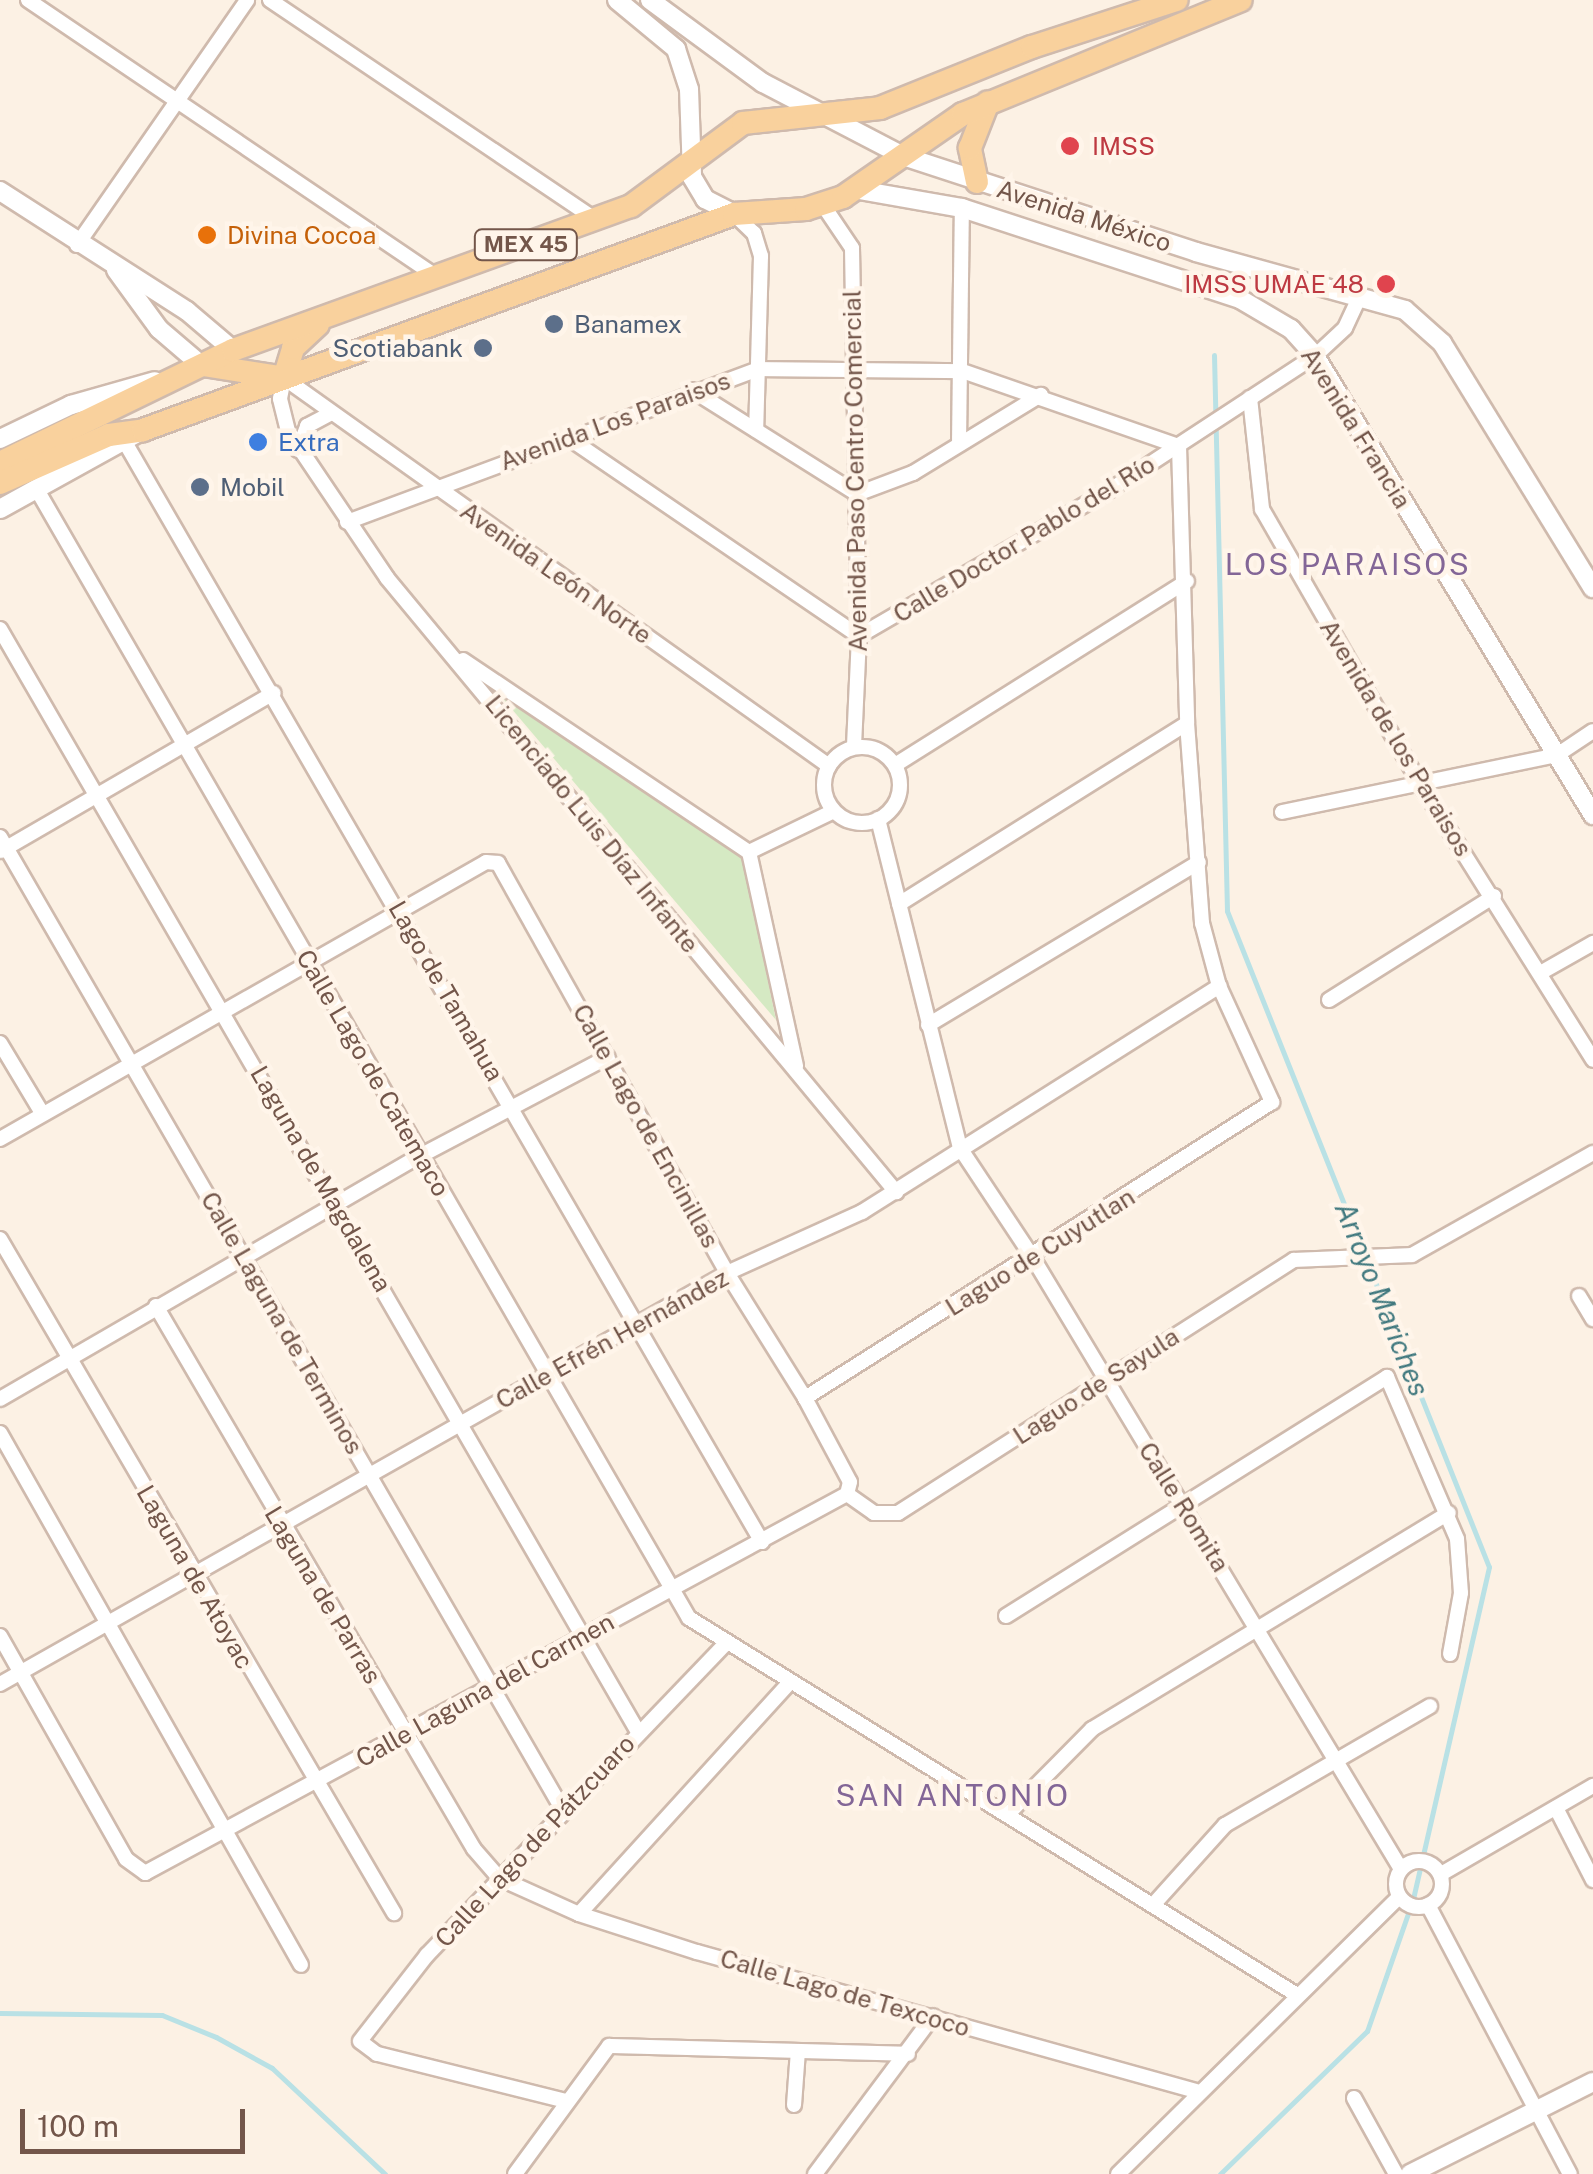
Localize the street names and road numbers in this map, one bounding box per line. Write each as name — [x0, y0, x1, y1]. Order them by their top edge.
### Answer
street label: Avenida México — [993, 174, 1175, 258]
road number: MEX 45 — [474, 228, 578, 262]
street label: Avenida Paso Centro Comercial — [837, 289, 873, 653]
street label: Avenida Francia — [1295, 342, 1417, 514]
street label: Avenida Los Paraisos — [496, 365, 734, 477]
street label: Calle Doctor Pablo del Río — [888, 449, 1160, 629]
street label: Avenida León Norte — [455, 496, 657, 650]
street label: Avenida de los Paraisos — [1313, 614, 1479, 862]
street label: Licenciado Luis Díaz Infante — [479, 689, 705, 959]
street label: Lago de Tamahua — [382, 895, 510, 1087]
street label: Calle Lago de Catemaco — [290, 944, 456, 1202]
street label: Calle Lago de Encinillas — [566, 999, 726, 1253]
street label: Laguna de Magdalena — [244, 1061, 398, 1297]
street label: Laguo de Cuyutlan — [940, 1182, 1140, 1322]
street label: Calle Laguna de Terminos — [194, 1186, 370, 1460]
street label: Calle Efrén Hernández — [491, 1263, 733, 1415]
street label: Laguo de Sayula — [1007, 1321, 1185, 1451]
street label: Calle Romita — [1132, 1437, 1236, 1577]
street label: Laguna de Atoyac — [130, 1480, 260, 1674]
street label: Laguna de Parras — [258, 1501, 388, 1689]
street label: Calle Laguna del Carmen — [351, 1606, 619, 1774]
street label: Calle Lago de Pátzcuaro — [429, 1728, 641, 1954]
street label: Calle Lago de Texcoco — [716, 1943, 974, 2043]

